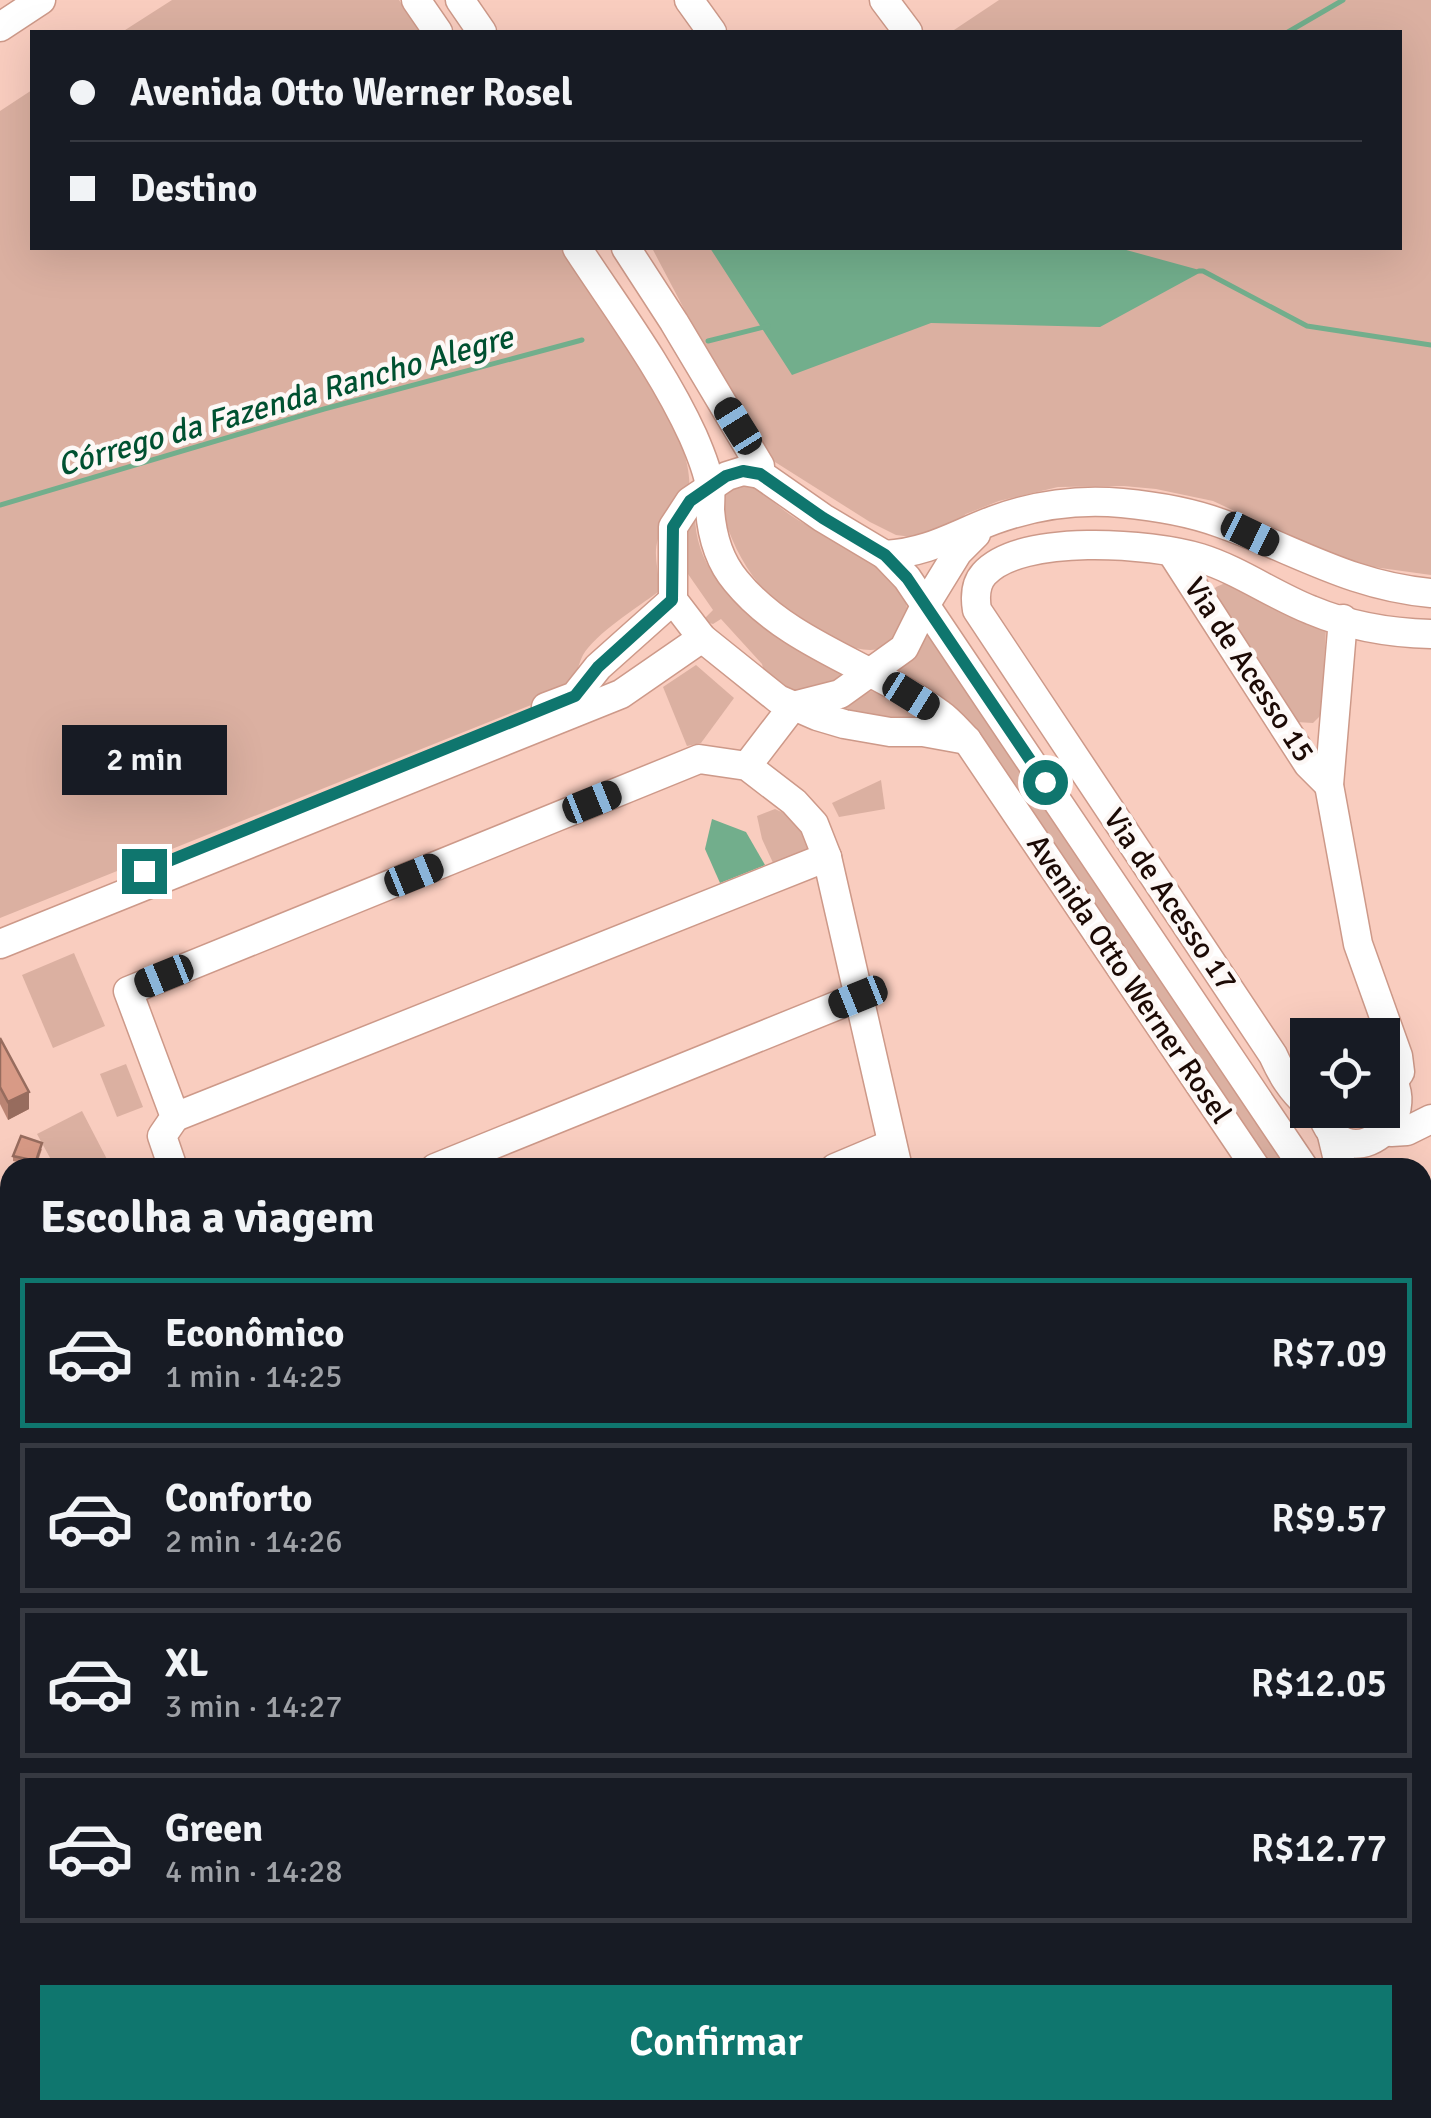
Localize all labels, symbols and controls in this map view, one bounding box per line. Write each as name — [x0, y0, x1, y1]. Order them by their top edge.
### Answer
text: Avenida Otto Werner Rosel — [130, 69, 573, 116]
text: Destino — [130, 165, 257, 212]
water label: Córrego da Fazenda Rancho Alegre — [53, 317, 519, 485]
car — [709, 393, 767, 459]
car — [1216, 507, 1284, 561]
street label: Via de Acesso 15 — [1176, 571, 1322, 769]
car — [878, 667, 944, 725]
callout: 2 min — [62, 726, 226, 796]
text: 2 min — [106, 740, 183, 779]
route start — [1023, 760, 1068, 805]
car — [559, 777, 625, 827]
street label: Via de Acesso 17 — [1095, 802, 1245, 998]
street label: Avenida Otto Werner Rosel — [1018, 827, 1240, 1131]
route end — [122, 849, 167, 894]
car — [381, 850, 447, 900]
car — [131, 951, 197, 1001]
car — [825, 972, 891, 1022]
map controls — [1290, 1018, 1400, 1128]
button: locate — [1290, 1018, 1400, 1128]
text: Escolha a viagem — [40, 1190, 374, 1245]
icon: car — [45, 1308, 135, 1398]
text: Econômico — [165, 1310, 344, 1357]
text: R$7.09 — [1271, 1330, 1387, 1377]
text: 1 min · 14:25 — [165, 1357, 343, 1396]
icon: car — [45, 1473, 135, 1563]
text: Conforto — [165, 1475, 312, 1522]
text: R$9.57 — [1271, 1495, 1387, 1542]
text: 2 min · 14:26 — [165, 1522, 343, 1561]
icon: car — [45, 1638, 135, 1728]
text: XL — [165, 1640, 208, 1687]
text: R$12.05 — [1251, 1660, 1387, 1707]
text: 3 min · 14:27 — [165, 1687, 343, 1726]
icon: car — [45, 1803, 135, 1893]
text: Green — [165, 1805, 263, 1852]
text: R$12.77 — [1251, 1825, 1387, 1872]
text: 4 min · 14:28 — [165, 1852, 343, 1891]
button: Confirmar — [40, 1985, 1392, 2100]

